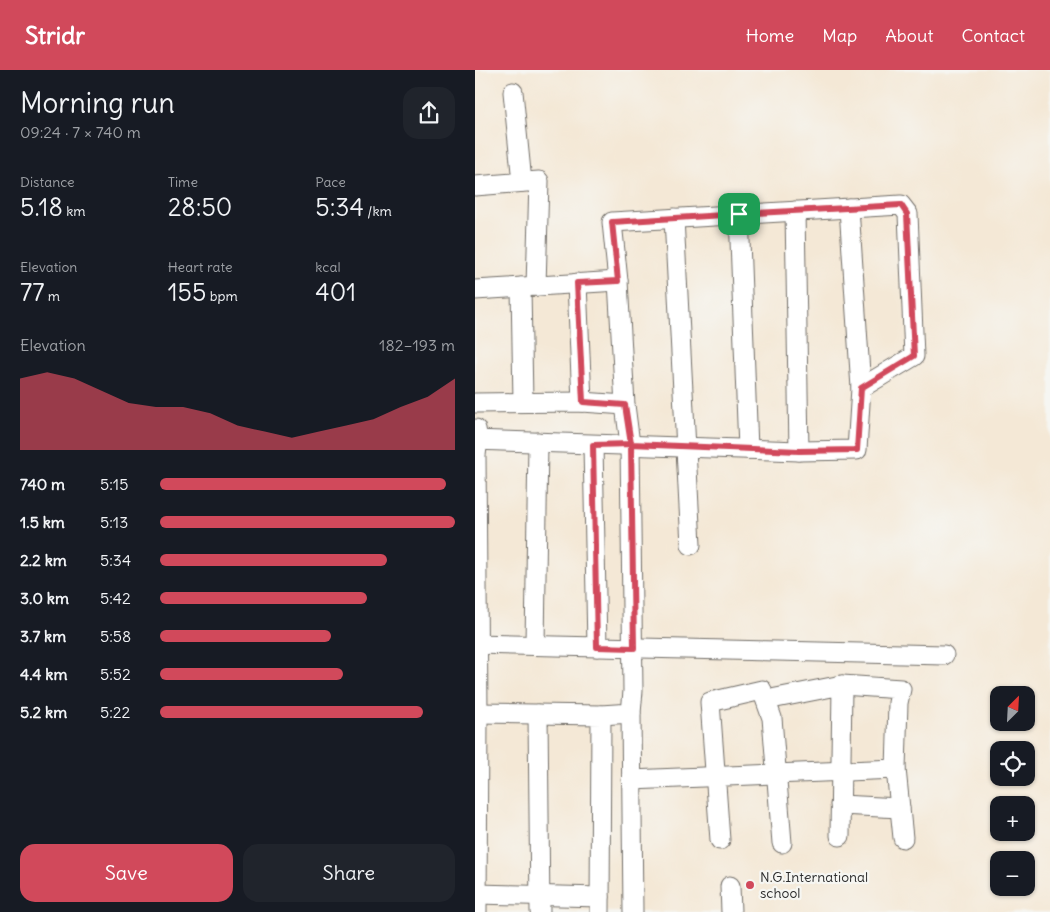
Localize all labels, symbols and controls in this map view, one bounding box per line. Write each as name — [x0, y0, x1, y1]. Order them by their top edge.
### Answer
text: Stridr — [25, 20, 85, 50]
text: Home — [746, 24, 794, 47]
text: Map — [822, 24, 857, 47]
text: About — [885, 24, 933, 47]
text: Contact — [961, 24, 1025, 47]
text: Morning run — [20, 85, 175, 121]
button: share — [403, 87, 455, 139]
text: 09:24 · 7 × 740 m — [20, 122, 141, 142]
text: Distance — [20, 173, 75, 191]
text: Time — [168, 173, 198, 191]
text: Pace — [315, 173, 346, 191]
text: 5.18 — [20, 191, 63, 223]
text: 28:50 — [168, 191, 232, 223]
text: 5:34 — [315, 191, 364, 223]
pin — [718, 193, 760, 235]
icon: arrive — [725, 200, 753, 228]
text: km — [63, 202, 86, 220]
text: /km — [364, 202, 392, 220]
text: Elevation — [20, 258, 77, 276]
text: Heart rate — [168, 258, 233, 276]
text: kcal — [315, 258, 341, 276]
text: 77 — [20, 276, 45, 308]
text: 155 — [168, 276, 206, 308]
text: 401 — [315, 276, 356, 308]
text: m — [45, 287, 60, 305]
text: bpm — [206, 287, 238, 305]
text: Elevation — [20, 335, 86, 355]
text: 182–193 m — [379, 335, 455, 355]
text: 740 m — [20, 474, 65, 494]
text: 5:15 — [100, 474, 128, 494]
text: 1.5 km — [20, 512, 65, 532]
text: 5:13 — [100, 512, 128, 532]
text: 2.2 km — [20, 550, 67, 570]
text: 5:34 — [100, 550, 131, 570]
text: 3.0 km — [20, 588, 69, 608]
text: 5:42 — [100, 588, 131, 608]
text: 3.7 km — [20, 626, 66, 646]
text: 5:58 — [100, 626, 131, 646]
text: 4.4 km — [20, 664, 68, 684]
text: 5:52 — [100, 664, 131, 684]
north arrow — [990, 686, 1035, 731]
map controls — [990, 686, 1035, 896]
text: 5.2 km — [20, 702, 67, 722]
text: 5:22 — [100, 702, 130, 722]
button: locate — [990, 741, 1035, 786]
button: + — [990, 796, 1035, 841]
button: Save — [20, 844, 233, 902]
button: Share — [243, 844, 455, 902]
button: − — [990, 851, 1035, 896]
place label: N.G.International school — [760, 868, 868, 902]
marker: N.G.International school — [744, 879, 756, 891]

